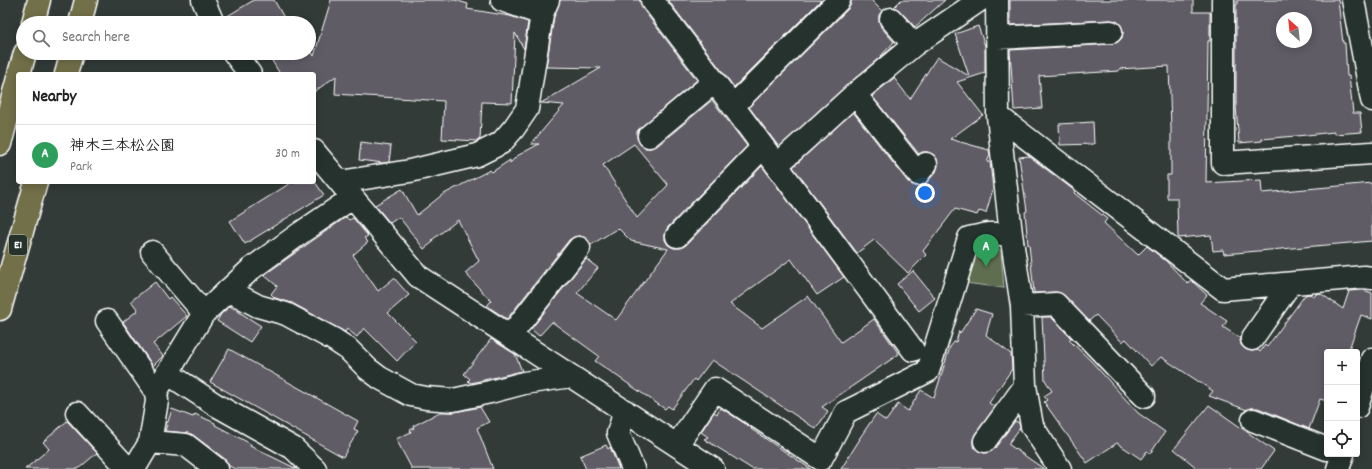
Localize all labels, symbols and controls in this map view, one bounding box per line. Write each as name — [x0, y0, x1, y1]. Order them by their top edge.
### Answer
north arrow — [1276, 12, 1312, 48]
search box — [16, 16, 316, 60]
icon: search — [30, 27, 52, 49]
text: Search here — [62, 27, 130, 49]
text: Nearby — [32, 86, 76, 110]
text: 神木三本松公園 — [70, 136, 175, 158]
text: A — [41, 145, 49, 164]
text: 30 m — [275, 145, 300, 164]
text: Park — [70, 158, 92, 177]
your location — [915, 183, 935, 203]
pin: A — [973, 234, 999, 267]
road number: E1 — [9, 235, 27, 255]
map controls — [1324, 349, 1360, 457]
button: + — [1324, 349, 1360, 385]
button: − — [1324, 385, 1360, 421]
button: locate — [1324, 421, 1360, 457]

